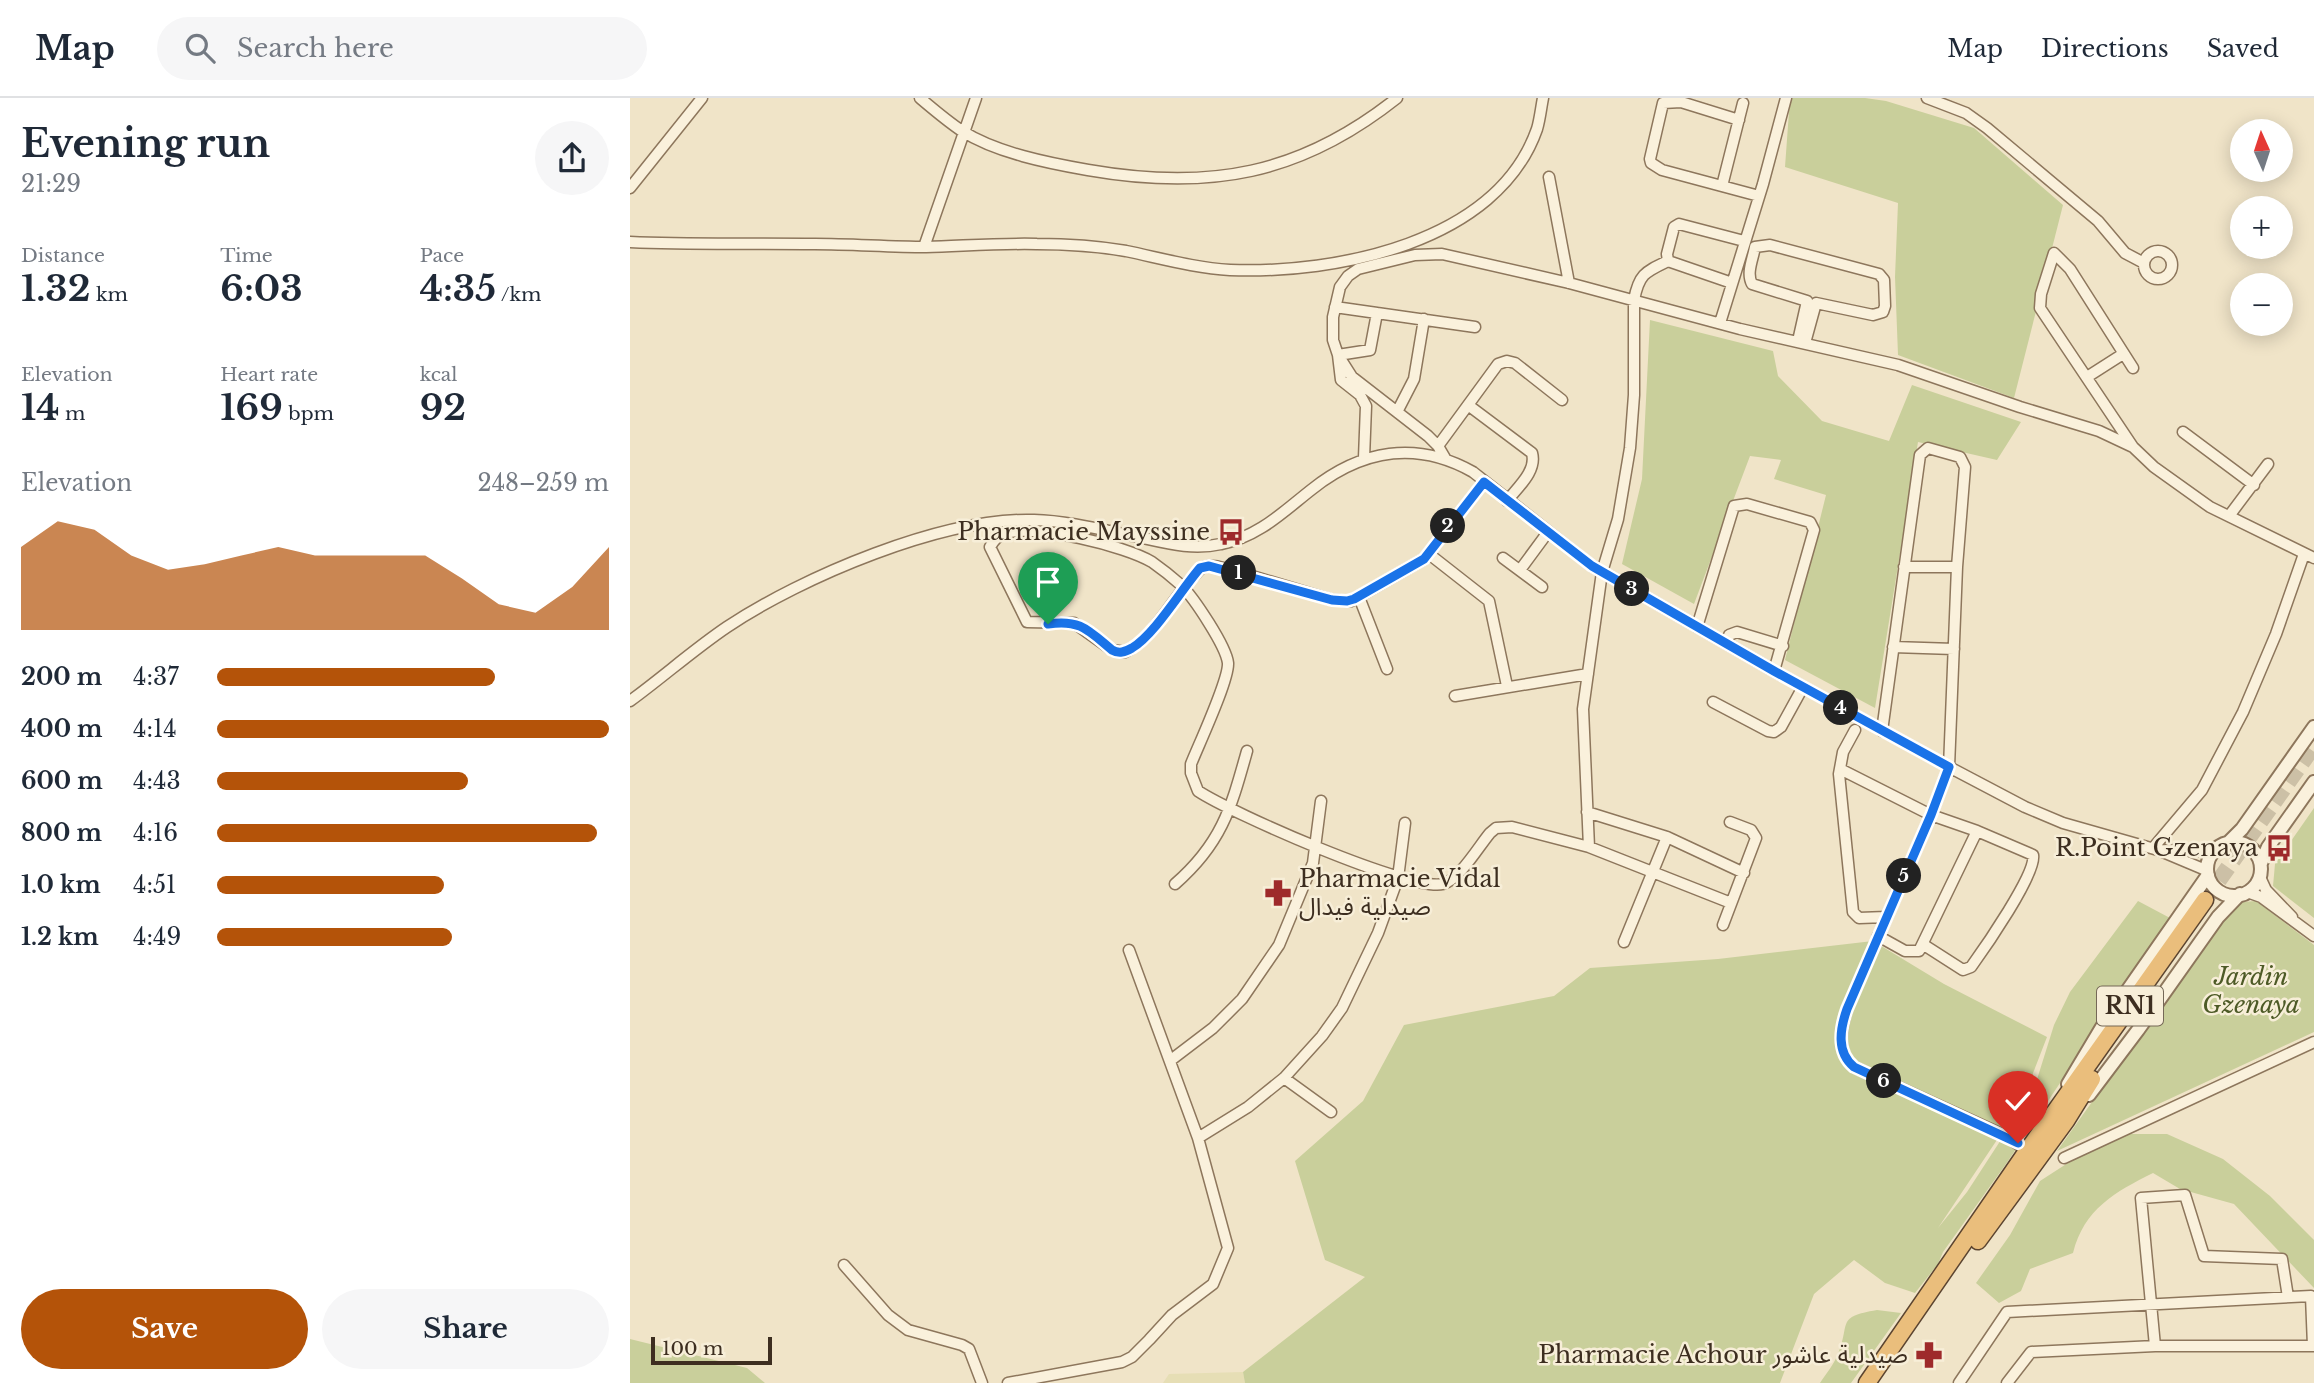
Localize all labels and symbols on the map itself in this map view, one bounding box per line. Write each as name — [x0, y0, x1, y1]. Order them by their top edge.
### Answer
north arrow — [2230, 119, 2292, 182]
pin: 2 — [1430, 508, 1466, 544]
place label: Pharmacie Mayssine — [957, 517, 1210, 546]
bus stop icon: Pharmacie Mayssine — [1216, 517, 1246, 547]
pin — [1018, 552, 1078, 624]
pin: 1 — [1222, 556, 1256, 590]
pin: 3 — [1614, 572, 1650, 606]
pin: 4 — [1824, 690, 1858, 726]
place label: R.Point Gzenaya — [2055, 833, 2259, 862]
bus stop icon: R.Point Gzenaya — [2264, 833, 2294, 863]
pin: 5 — [1886, 858, 1922, 894]
place label: Pharmacie Vidal صيدلية فيدال — [1299, 864, 1501, 921]
pharmacy icon: Pharmacie Vidal صيدلية فيدال — [1263, 878, 1293, 908]
park label: Jardin Gzenaya — [2202, 962, 2300, 1019]
road number: RN1 — [2097, 986, 2163, 1026]
pin: 6 — [1866, 1063, 1902, 1098]
pin — [1988, 1071, 2048, 1143]
scale bar — [651, 1334, 772, 1366]
place label: Pharmacie Achour صيدلية عاشور — [1538, 1340, 1908, 1369]
pharmacy icon: Pharmacie Achour صيدلية عاشور — [1914, 1340, 1944, 1370]

